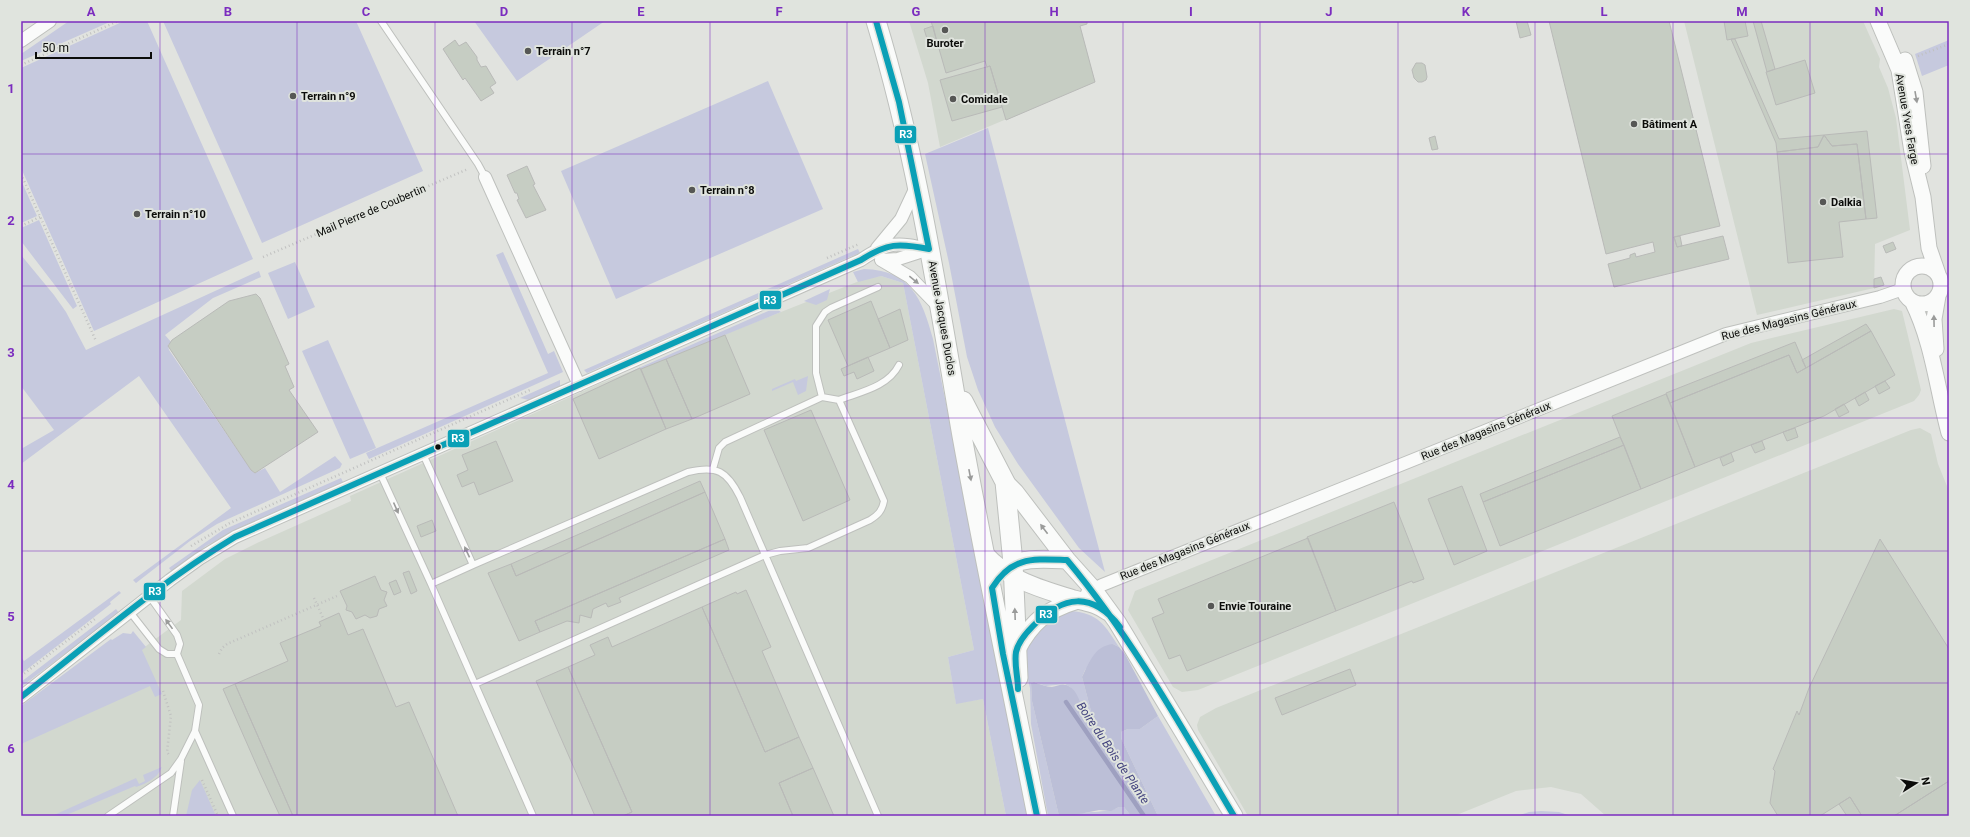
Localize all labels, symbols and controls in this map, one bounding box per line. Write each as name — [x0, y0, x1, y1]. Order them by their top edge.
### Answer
text: A — [87, 4, 96, 19]
text: B — [224, 4, 232, 19]
text: C — [362, 4, 371, 19]
text: D — [500, 4, 508, 19]
text: E — [637, 4, 645, 19]
text: F — [775, 4, 783, 19]
text: G — [912, 4, 921, 19]
text: H — [1049, 4, 1059, 19]
text: I — [1189, 4, 1193, 19]
text: J — [1325, 4, 1333, 19]
text: K — [1462, 4, 1471, 19]
text: L — [1600, 4, 1608, 19]
text: M — [1736, 4, 1748, 19]
text: N — [1874, 4, 1884, 19]
marker: Buroter — [940, 25, 950, 35]
scale bar — [36, 34, 151, 60]
place label: Buroter — [927, 37, 963, 50]
text: 50 m — [42, 41, 69, 55]
place label: Terrain n°7 — [536, 45, 591, 58]
marker: Terrain n°7 — [523, 46, 533, 56]
street label: Avenue Yves Farge — [1893, 72, 1921, 166]
text: 1 — [7, 81, 15, 96]
place label: Terrain n°9 — [301, 90, 356, 103]
marker: Terrain n°9 — [288, 91, 298, 101]
one-way arrow — [1913, 91, 1919, 103]
place label: Comidale — [961, 93, 1008, 106]
marker: Comidale — [948, 94, 958, 104]
place label: Bâtiment A — [1642, 118, 1698, 131]
marker: Bâtiment A — [1629, 119, 1639, 129]
line badge: R3 — [894, 125, 917, 144]
text: R3 — [899, 128, 913, 141]
street label: Mail Pierre de Coubertin — [314, 182, 428, 240]
place label: Terrain n°8 — [700, 184, 755, 197]
marker: Terrain n°8 — [687, 185, 697, 195]
place label: Dalkia — [1831, 196, 1862, 209]
marker: Dalkia — [1818, 197, 1828, 207]
place label: Terrain n°10 — [145, 208, 206, 221]
marker: Terrain n°10 — [132, 209, 142, 219]
text: 2 — [7, 213, 15, 228]
street label: Avenue Jacques Duclos — [925, 259, 959, 377]
one-way arrow — [908, 276, 919, 285]
line badge: R3 — [759, 290, 782, 310]
text: R3 — [763, 294, 777, 307]
street label: Rue des Magasins Généraux — [1720, 297, 1858, 343]
one-way arrow — [1931, 314, 1937, 327]
text: 3 — [7, 345, 15, 360]
street label: Rue des Magasins Généraux — [1419, 399, 1553, 463]
line badge: R3 — [447, 429, 470, 448]
text: R3 — [451, 432, 465, 445]
unlabelled marker — [433, 442, 443, 452]
one-way arrow — [967, 469, 973, 481]
text: 4 — [7, 477, 15, 492]
one-way arrow — [393, 503, 399, 514]
street label: Rue des Magasins Généraux — [1118, 519, 1252, 583]
one-way arrow — [1040, 524, 1048, 534]
one-way arrow — [464, 546, 470, 557]
line badge: R3 — [143, 582, 166, 601]
text: R3 — [148, 585, 162, 598]
place label: Envie Touraine — [1219, 600, 1291, 613]
marker: Envie Touraine — [1206, 601, 1216, 611]
line badge: R3 — [1035, 605, 1058, 624]
one-way arrow — [1012, 607, 1018, 620]
text: R3 — [1039, 608, 1053, 621]
text: 5 — [7, 609, 15, 624]
one-way arrow — [165, 619, 173, 629]
water label: Boire du Bois de Plante — [1074, 699, 1152, 807]
text: 6 — [7, 741, 15, 756]
north arrow — [1896, 763, 1936, 803]
text: N — [1918, 776, 1932, 786]

